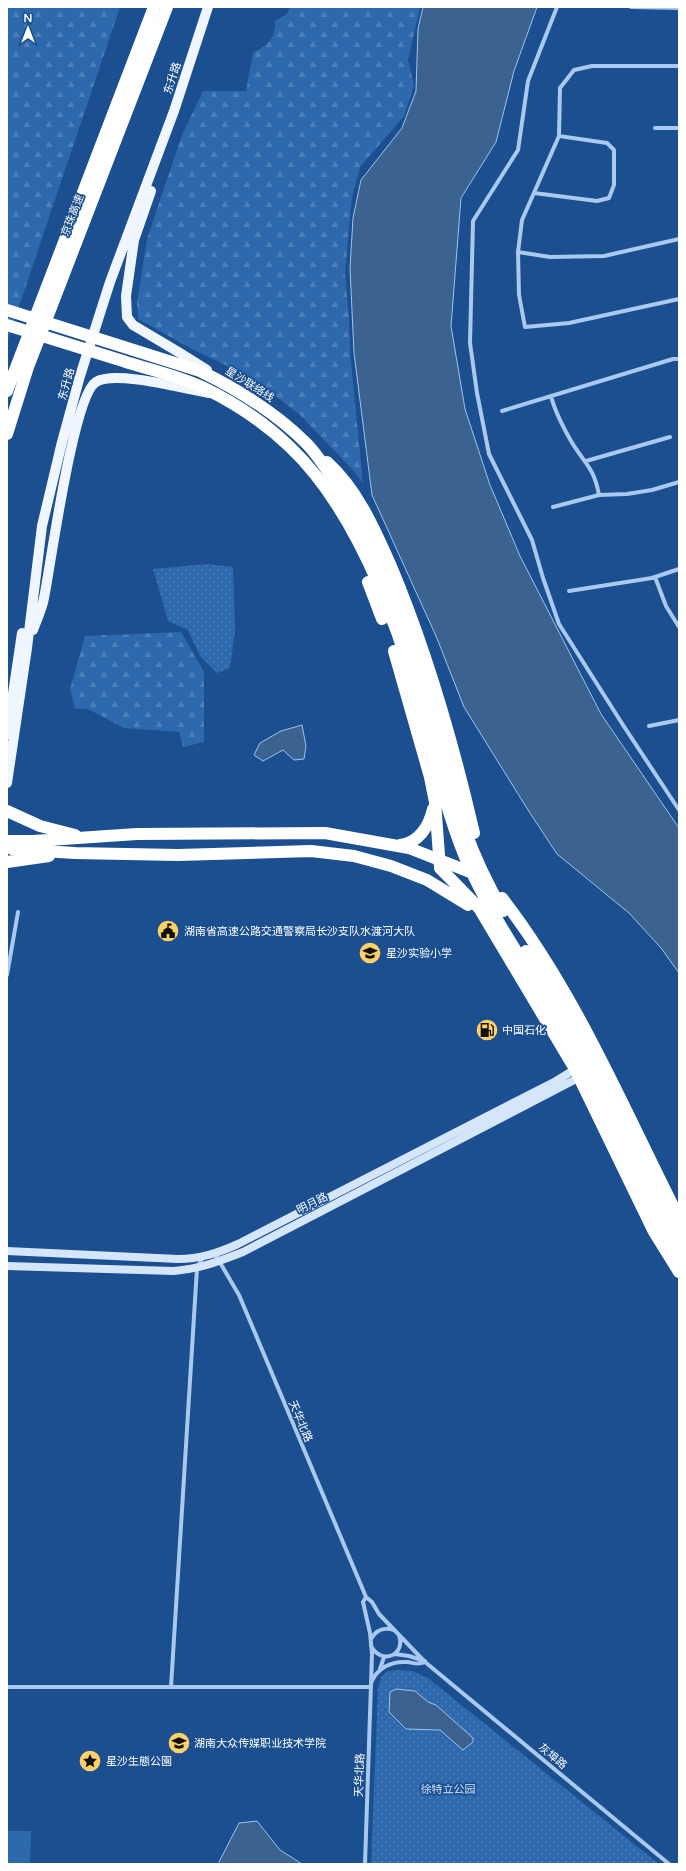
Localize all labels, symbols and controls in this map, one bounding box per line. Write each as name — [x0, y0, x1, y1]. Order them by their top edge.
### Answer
north arrow — [8, 8, 48, 48]
text: N — [24, 12, 32, 25]
street label: 东升路 — [161, 60, 184, 96]
street label: 京珠高速 — [59, 192, 86, 238]
street label: 星沙联络线 — [223, 364, 277, 405]
street label: 东升路 — [56, 366, 77, 402]
public building icon: 湖南省高速公路交通警察局长沙支队水渡河大队 — [155, 918, 181, 944]
place label: 湖南省高速公路交通警察局长沙支队水渡河大队 — [184, 925, 415, 938]
school or university icon: 星沙实验小学 — [357, 940, 383, 966]
place label: 星沙实验小学 — [386, 947, 452, 960]
fuel station icon: 中国石化 — [474, 1017, 500, 1043]
place label: 中国石化 — [502, 1024, 546, 1037]
street label: 明月路 — [295, 1190, 330, 1217]
street label: 天华北路 — [286, 1398, 315, 1444]
school or university icon: 湖南大众传媒职业技术学院 — [166, 1730, 192, 1756]
place label: 湖南大众传媒职业技术学院 — [194, 1737, 326, 1750]
street label: 灰埠路 — [536, 1741, 569, 1772]
place icon: 星沙生態公園 — [77, 1748, 103, 1774]
street label: 天华北路 — [352, 1753, 367, 1797]
place label: 星沙生態公園 — [106, 1755, 172, 1768]
park label: 徐特立公园 — [421, 1783, 476, 1796]

